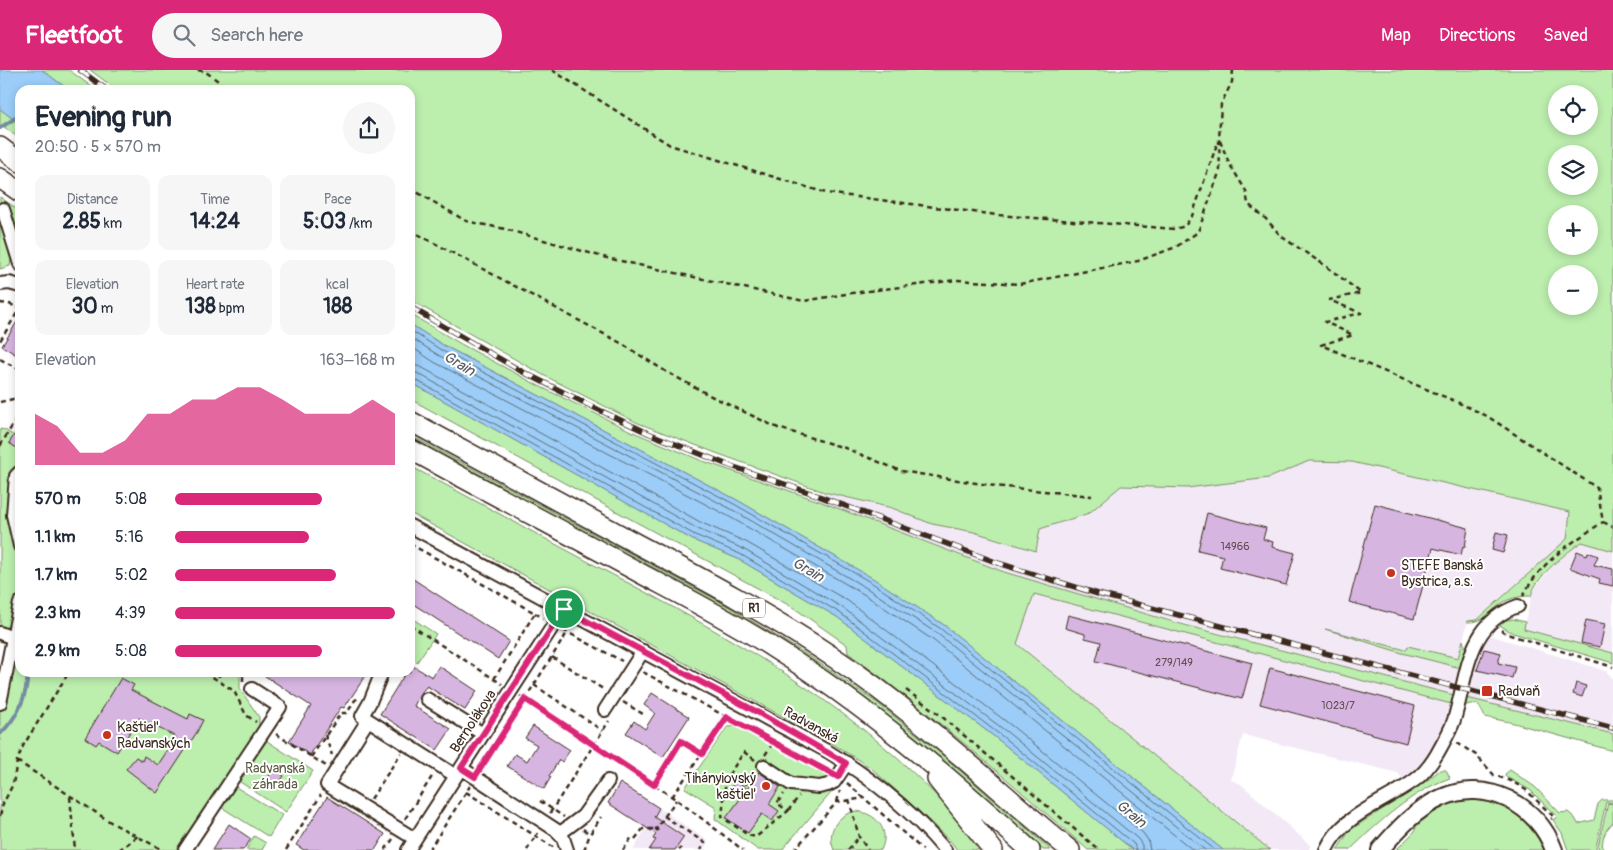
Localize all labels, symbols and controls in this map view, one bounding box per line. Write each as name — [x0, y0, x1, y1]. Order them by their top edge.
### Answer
search box — [152, 13, 502, 58]
text: Fleetfoot — [25, 21, 122, 50]
icon: search — [170, 21, 198, 49]
text: Search here — [210, 23, 303, 47]
text: Map — [1381, 24, 1411, 47]
text: Directions — [1439, 24, 1515, 47]
text: Saved — [1543, 24, 1588, 47]
map controls — [1548, 85, 1598, 315]
button: locate — [1548, 85, 1598, 135]
text: Evening run — [35, 100, 172, 135]
button: share — [343, 102, 395, 154]
text: 20:50 · 5 × 570 m — [35, 137, 161, 157]
button: layers — [1548, 145, 1598, 195]
text: Distance — [67, 191, 118, 208]
text: Time — [200, 191, 230, 208]
text: Pace — [324, 191, 352, 208]
button: + — [1548, 205, 1598, 255]
text: 2.85 — [63, 208, 101, 235]
text: 14:24 — [190, 208, 240, 235]
text: 5:03 — [303, 208, 346, 235]
text: km — [101, 215, 122, 232]
text: /km — [346, 215, 372, 232]
button: − — [1548, 265, 1598, 315]
text: Elevation — [66, 276, 119, 293]
text: Heart rate — [185, 276, 245, 293]
text: kcal — [326, 276, 349, 293]
text: 30 — [72, 293, 98, 320]
text: 138 — [185, 293, 216, 320]
text: 188 — [323, 293, 352, 320]
text: m — [98, 300, 113, 317]
text: bpm — [216, 300, 245, 317]
water label: Grain — [440, 347, 479, 381]
text: Elevation — [35, 350, 96, 370]
text: 163–168 m — [320, 350, 395, 370]
text: 570 m — [35, 489, 81, 509]
text: 5:08 — [115, 489, 147, 509]
text: 1.1 km — [35, 527, 75, 547]
text: 5:16 — [115, 527, 144, 547]
house number: 14966 — [1220, 540, 1250, 553]
water label: Grain — [789, 553, 828, 587]
place label: STEFE Banská Bystrica, a.s. — [1401, 557, 1483, 590]
text: 1.7 km — [35, 565, 78, 585]
text: 5:02 — [115, 565, 148, 585]
marker: STEFE Banská Bystrica, a.s. — [1385, 567, 1397, 579]
pin — [543, 588, 585, 630]
icon: arrive — [550, 595, 578, 623]
road number: R1 — [743, 598, 765, 618]
text: 2.3 km — [35, 603, 81, 623]
text: 4:39 — [115, 603, 146, 623]
text: 2.9 km — [35, 641, 80, 661]
text: 5:08 — [115, 641, 147, 661]
house number: 279/149 — [1155, 656, 1193, 669]
place label: Radvaň — [1498, 683, 1540, 700]
marker: Radvaň — [1480, 684, 1494, 698]
street label: Bernolákova — [446, 686, 500, 756]
house number: 1023/7 — [1321, 699, 1355, 712]
street label: Radvanská — [781, 703, 841, 747]
place label: Kaštieľ Radvanských — [117, 719, 190, 752]
marker: Kaštieľ Radvanských — [101, 729, 113, 741]
park label: Radvanská záhrada — [245, 760, 305, 793]
place label: Tihányiovský kaštieľ — [685, 770, 756, 803]
marker: Tihányiovský kaštieľ — [760, 780, 772, 792]
water label: Grain — [1112, 796, 1151, 833]

